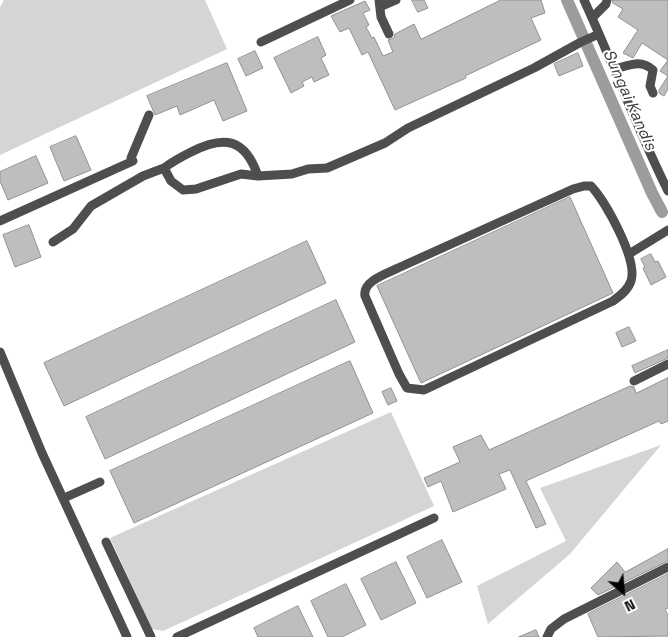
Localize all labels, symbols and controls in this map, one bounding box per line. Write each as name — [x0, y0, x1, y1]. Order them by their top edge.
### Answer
water label: Sungai Kandis — [598, 47, 660, 153]
north arrow — [598, 567, 648, 617]
text: N — [622, 595, 638, 616]

